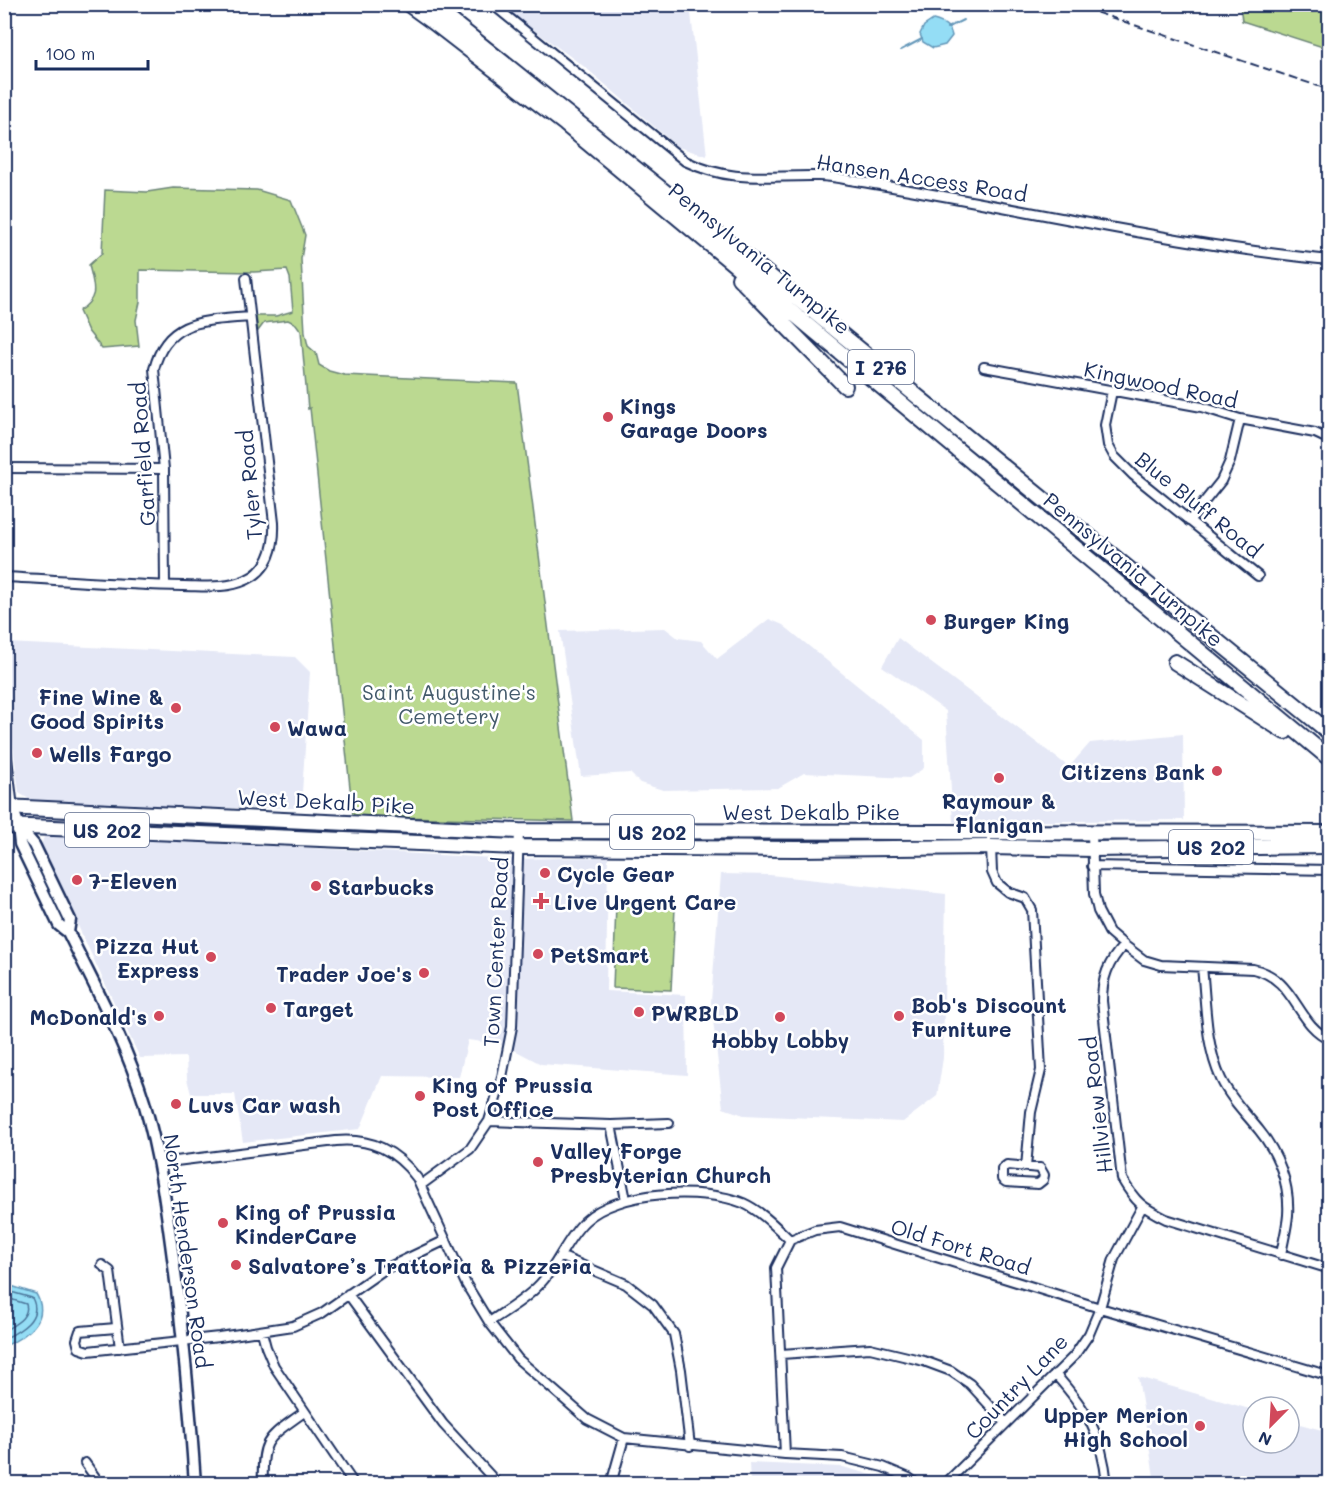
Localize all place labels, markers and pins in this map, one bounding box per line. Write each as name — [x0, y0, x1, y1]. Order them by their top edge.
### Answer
place label: Kings Garage Doors — [620, 392, 768, 443]
marker: Kings Garage Doors — [601, 410, 615, 424]
place label: Burger King — [943, 607, 1069, 634]
marker: Burger King — [924, 613, 938, 627]
place label: Fine Wine & Good Spirits — [30, 683, 164, 734]
marker: Fine Wine & Good Spirits — [169, 701, 183, 715]
place label: Wawa — [287, 714, 347, 741]
marker: Wawa — [268, 720, 282, 734]
place label: Wells Fargo — [49, 740, 172, 767]
marker: Wells Fargo — [30, 746, 44, 760]
place label: Citizens Bank — [1061, 758, 1205, 785]
marker: Citizens Bank — [1210, 764, 1224, 778]
marker: Raymour & Flanigan — [992, 771, 1006, 785]
place label: Raymour & Flanigan — [942, 787, 1056, 838]
place label: Cycle Gear — [557, 860, 675, 888]
marker: Cycle Gear — [538, 866, 552, 880]
place label: 7-Eleven — [89, 867, 177, 894]
marker: 7-Eleven — [70, 873, 84, 887]
place label: Starbucks — [328, 873, 434, 900]
marker: Starbucks — [309, 879, 323, 893]
place label: Live Urgent Care — [554, 888, 736, 915]
marker: Live Urgent Care — [532, 892, 550, 910]
place label: Pizza Hut Express — [95, 932, 199, 983]
place label: PetSmart — [550, 941, 649, 968]
marker: PetSmart — [531, 947, 545, 961]
marker: Pizza Hut Express — [204, 950, 218, 964]
place label: Trader Joe's — [276, 960, 412, 987]
marker: Trader Joe's — [417, 966, 431, 980]
place label: Bob's Discount Furniture — [911, 991, 1066, 1042]
place label: Target — [283, 995, 354, 1022]
place label: PWRBLD — [651, 999, 739, 1026]
marker: Target — [264, 1001, 278, 1015]
place label: McDonald's — [30, 1003, 147, 1030]
marker: PWRBLD — [632, 1005, 646, 1019]
marker: McDonald's — [152, 1009, 166, 1023]
marker: Bob's Discount Furniture — [892, 1009, 906, 1023]
marker: Hobby Lobby — [773, 1010, 787, 1024]
place label: Hobby Lobby — [711, 1026, 849, 1054]
place label: King of Prussia Post Office — [432, 1071, 593, 1122]
marker: King of Prussia Post Office — [413, 1089, 427, 1103]
place label: Luvs Car wash — [188, 1091, 341, 1118]
marker: Luvs Car wash — [169, 1097, 183, 1111]
place label: Valley Forge Presbyterian Church — [550, 1137, 771, 1189]
marker: Valley Forge Presbyterian Church — [531, 1155, 545, 1169]
place label: King of Prussia KinderCare — [235, 1198, 396, 1249]
marker: King of Prussia KinderCare — [216, 1216, 230, 1230]
place label: Salvatore’s Trattoria & Pizzeria — [248, 1252, 592, 1279]
marker: Salvatore’s Trattoria & Pizzeria — [229, 1258, 243, 1272]
place label: Upper Merion High School — [1043, 1401, 1188, 1452]
marker: Upper Merion High School — [1193, 1419, 1207, 1433]

